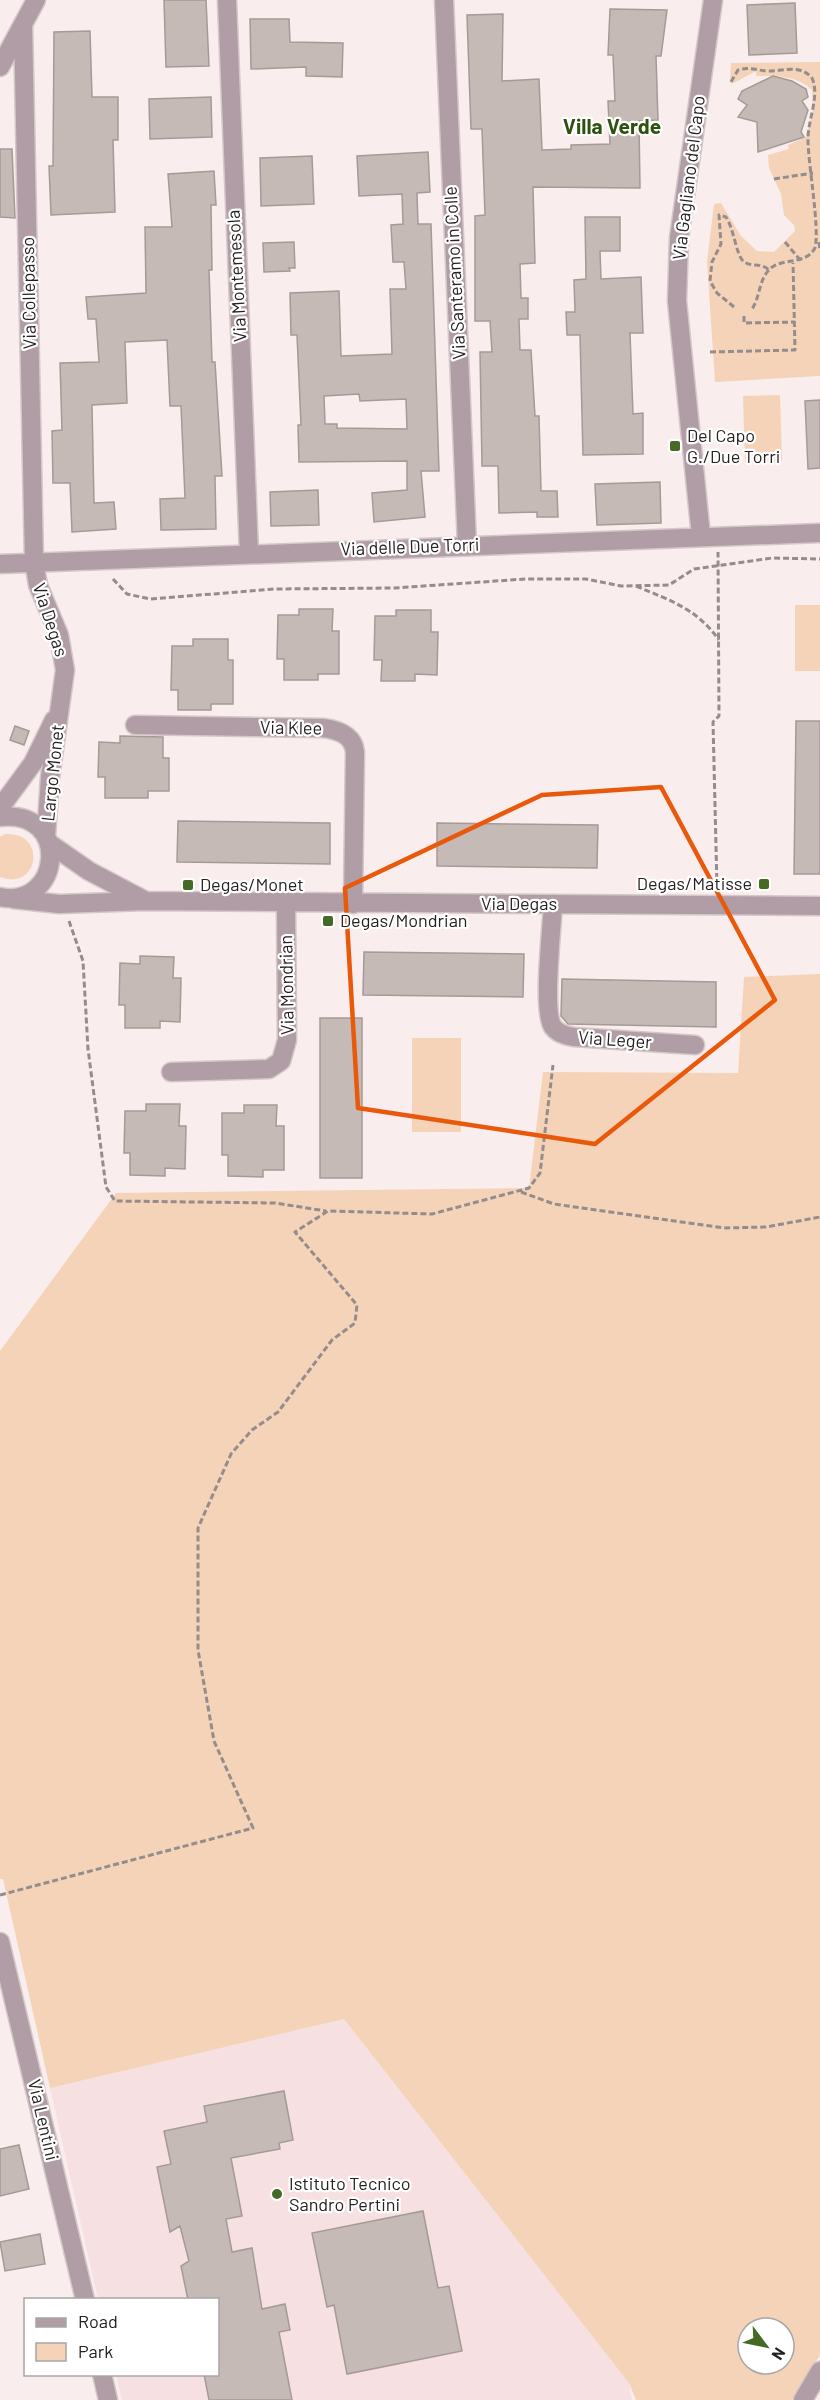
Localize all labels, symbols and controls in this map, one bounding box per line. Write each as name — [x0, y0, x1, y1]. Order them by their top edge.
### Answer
street label: Via Gagliano del Capo — [667, 94, 709, 261]
district label: Villa Verde — [563, 113, 661, 138]
street label: Via Santeramo in Colle — [438, 186, 470, 360]
street label: Via Montemesola — [222, 209, 250, 343]
street label: Via Collepasso — [16, 237, 40, 349]
place label: Del Capo G./Due Torri — [687, 424, 780, 467]
marker: Del Capo G./Due Torri — [668, 439, 682, 453]
street label: Via delle Due Torri — [340, 533, 480, 559]
street label: Via Degas — [29, 580, 73, 659]
street label: Via Klee — [260, 715, 322, 739]
street label: Largo Monet — [36, 723, 68, 822]
place label: Degas/Matisse — [637, 872, 752, 894]
place label: Degas/Monet — [200, 873, 304, 895]
marker: Degas/Matisse — [757, 877, 771, 891]
marker: Degas/Monet — [181, 878, 195, 892]
street label: Via Degas — [481, 892, 557, 914]
place label: Degas/Mondrian — [340, 909, 468, 931]
marker: Degas/Mondrian — [321, 914, 335, 928]
street label: Via Mondrian — [274, 935, 298, 1035]
street label: Via Leger — [578, 1025, 653, 1053]
street label: Via Lentini — [24, 2077, 64, 2163]
place label: Istituto Tecnico Sandro Pertini — [289, 2172, 411, 2215]
marker: Istituto Tecnico Sandro Pertini — [270, 2187, 284, 2201]
legend — [24, 2298, 219, 2376]
text: Road — [78, 2310, 118, 2332]
north arrow — [736, 2316, 796, 2376]
text: Park — [78, 2340, 113, 2362]
text: N — [768, 2345, 790, 2364]

